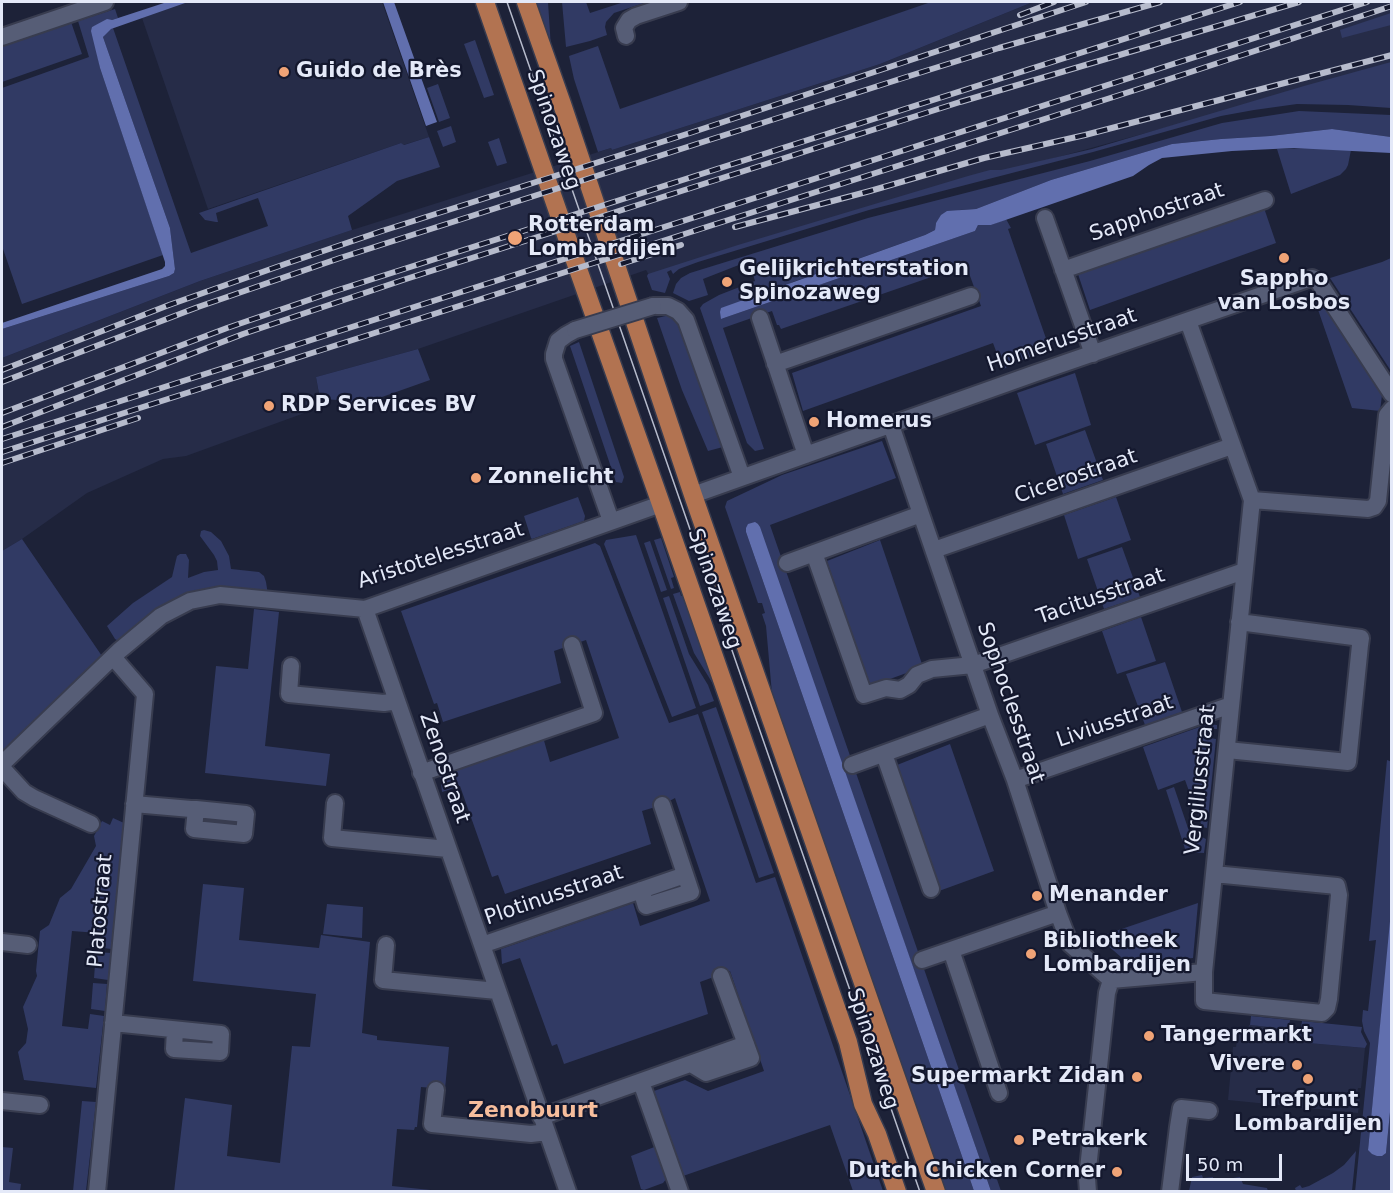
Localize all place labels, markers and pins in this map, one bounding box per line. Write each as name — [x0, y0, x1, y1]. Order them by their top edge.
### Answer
place label: Guido de Brès — [296, 59, 462, 85]
marker: Guido de Brès — [277, 65, 291, 79]
place label: Rotterdam Lombardijen — [528, 213, 676, 263]
marker: Rotterdam Lombardijen — [506, 229, 524, 247]
marker: Sappho van Losbos — [1277, 251, 1291, 265]
place label: Gelijkrichterstation Spinozaweg — [739, 257, 969, 307]
place label: Sappho van Losbos — [1218, 267, 1350, 317]
marker: Gelijkrichterstation Spinozaweg — [720, 275, 734, 289]
place label: RDP Services BV — [281, 393, 476, 419]
marker: RDP Services BV — [262, 399, 276, 413]
place label: Homerus — [826, 409, 932, 435]
marker: Homerus — [807, 415, 821, 429]
place label: Zonnelicht — [488, 465, 614, 491]
marker: Zonnelicht — [469, 471, 483, 485]
place label: Menander — [1049, 883, 1168, 909]
marker: Menander — [1030, 889, 1044, 903]
place label: Bibliotheek Lombardijen — [1043, 929, 1191, 979]
marker: Bibliotheek Lombardijen — [1024, 947, 1038, 961]
place label: Tangermarkt — [1161, 1023, 1312, 1049]
marker: Tangermarkt — [1142, 1029, 1156, 1043]
place label: Vivere — [1209, 1052, 1285, 1078]
marker: Vivere — [1290, 1058, 1304, 1072]
place label: Supermarkt Zidan — [911, 1064, 1125, 1090]
marker: Supermarkt Zidan — [1130, 1070, 1144, 1084]
marker: Trefpunt Lombardijen — [1301, 1072, 1315, 1086]
place label: Trefpunt Lombardijen — [1234, 1088, 1382, 1138]
place label: Petrakerk — [1031, 1127, 1147, 1153]
marker: Petrakerk — [1012, 1133, 1026, 1147]
place label: Dutch Chicken Corner — [848, 1159, 1105, 1185]
marker: Dutch Chicken Corner — [1110, 1165, 1124, 1179]

